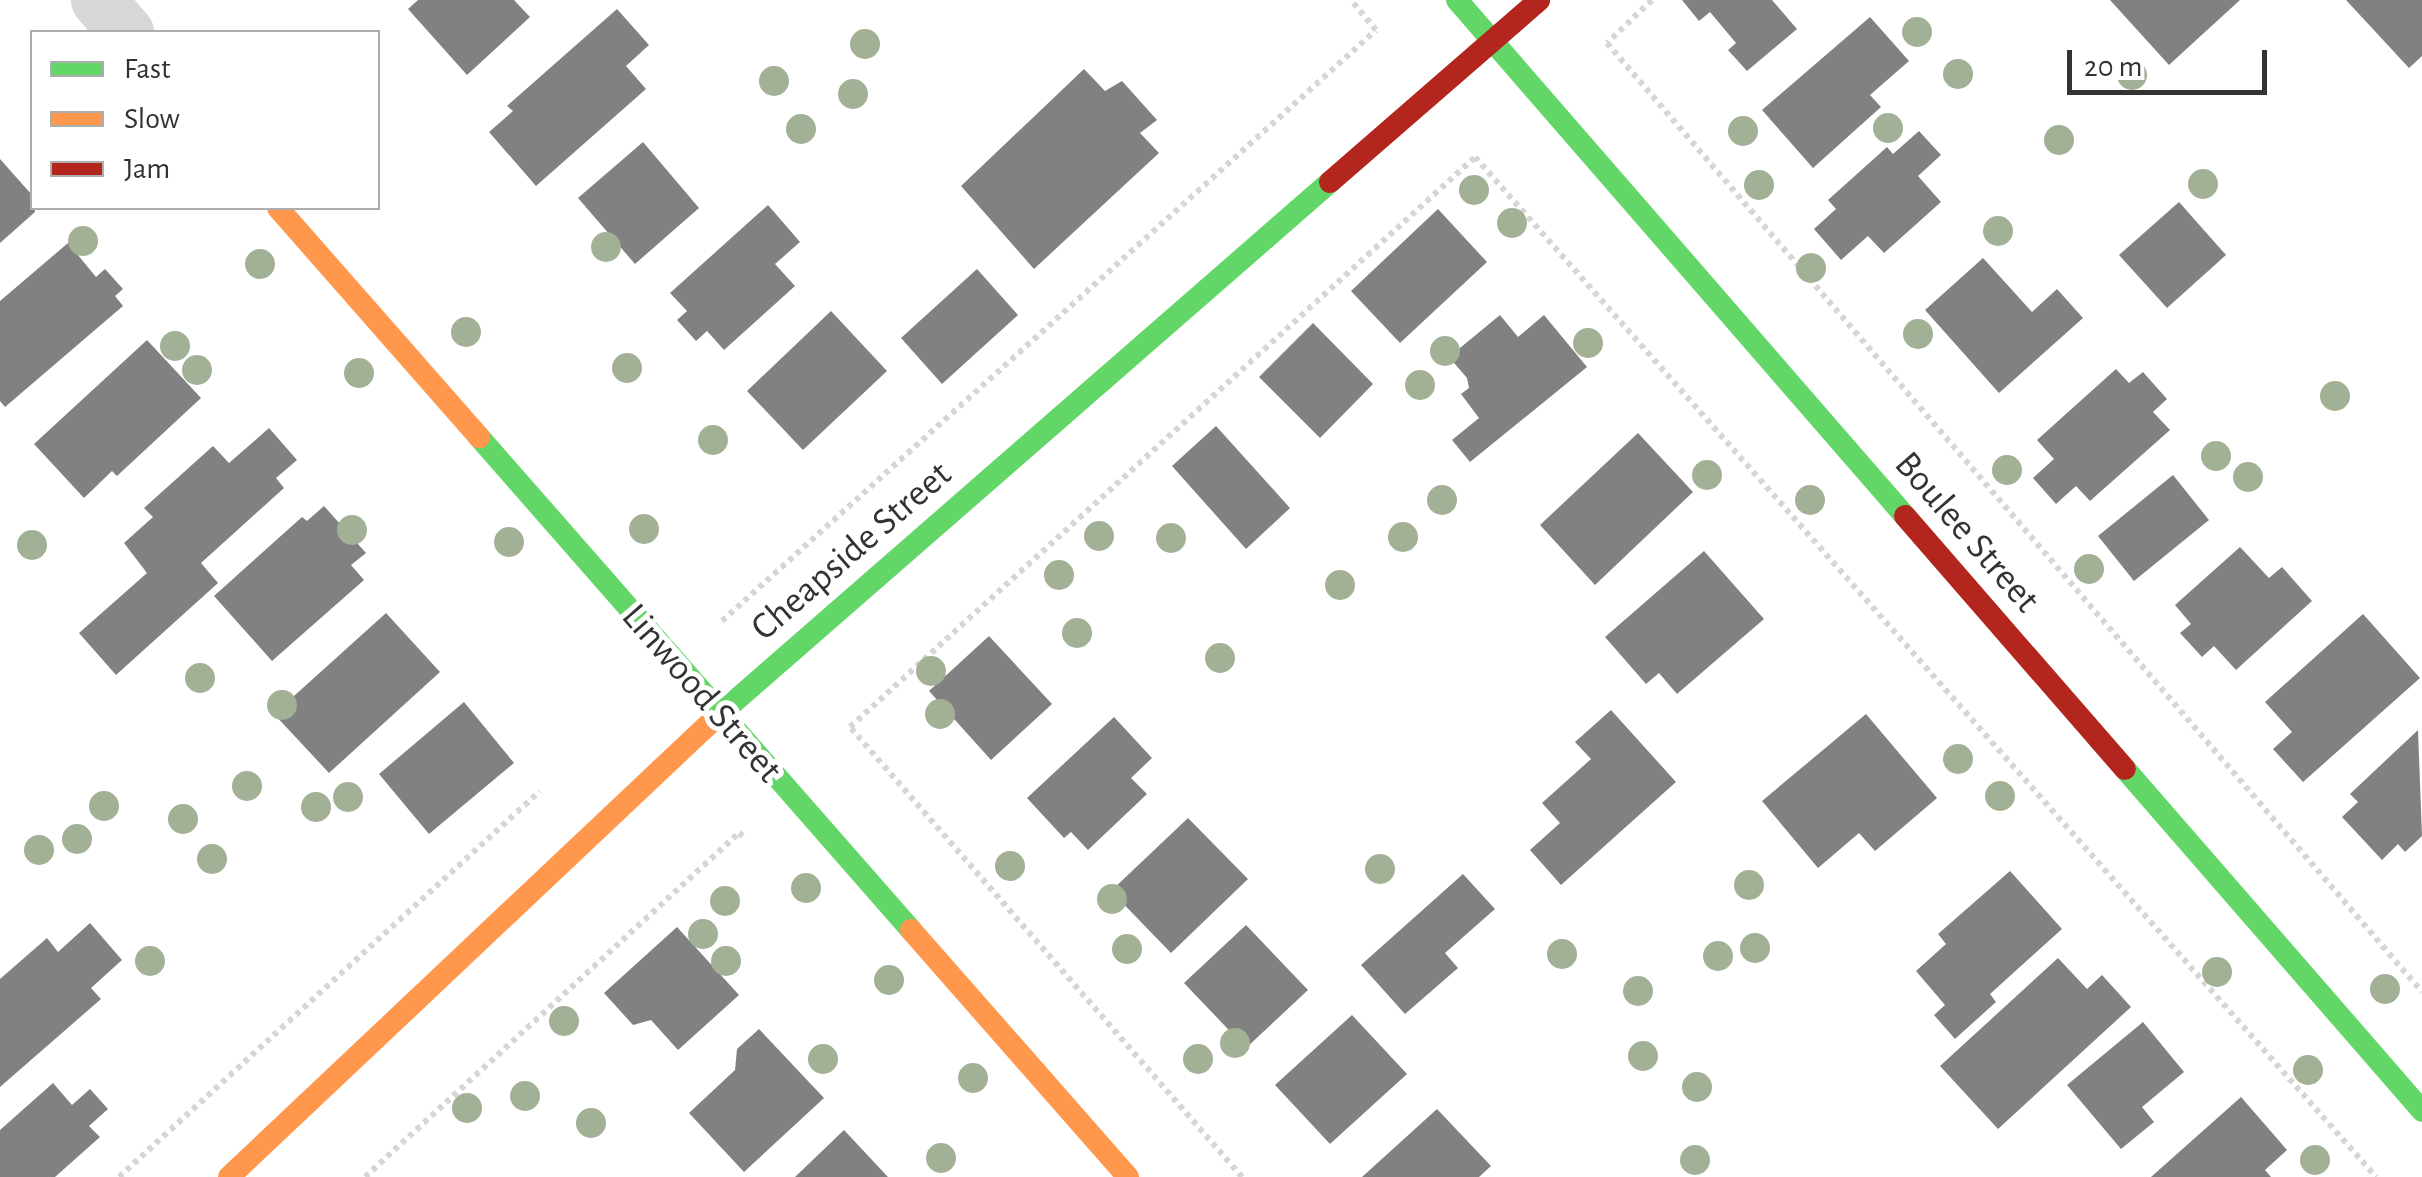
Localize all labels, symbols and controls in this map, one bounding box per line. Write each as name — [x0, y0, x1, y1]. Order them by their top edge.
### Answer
legend — [30, 30, 380, 210]
scale bar — [2072, 30, 2272, 92]
text: 20 m — [2084, 52, 2142, 82]
text: Fast — [124, 54, 171, 84]
text: Slow — [124, 104, 180, 134]
text: Jam — [124, 154, 170, 184]
street label: Boulee Street — [1884, 443, 2048, 623]
street label: Cheapside Street — [743, 453, 961, 651]
street label: Linwood Street — [611, 595, 791, 793]

